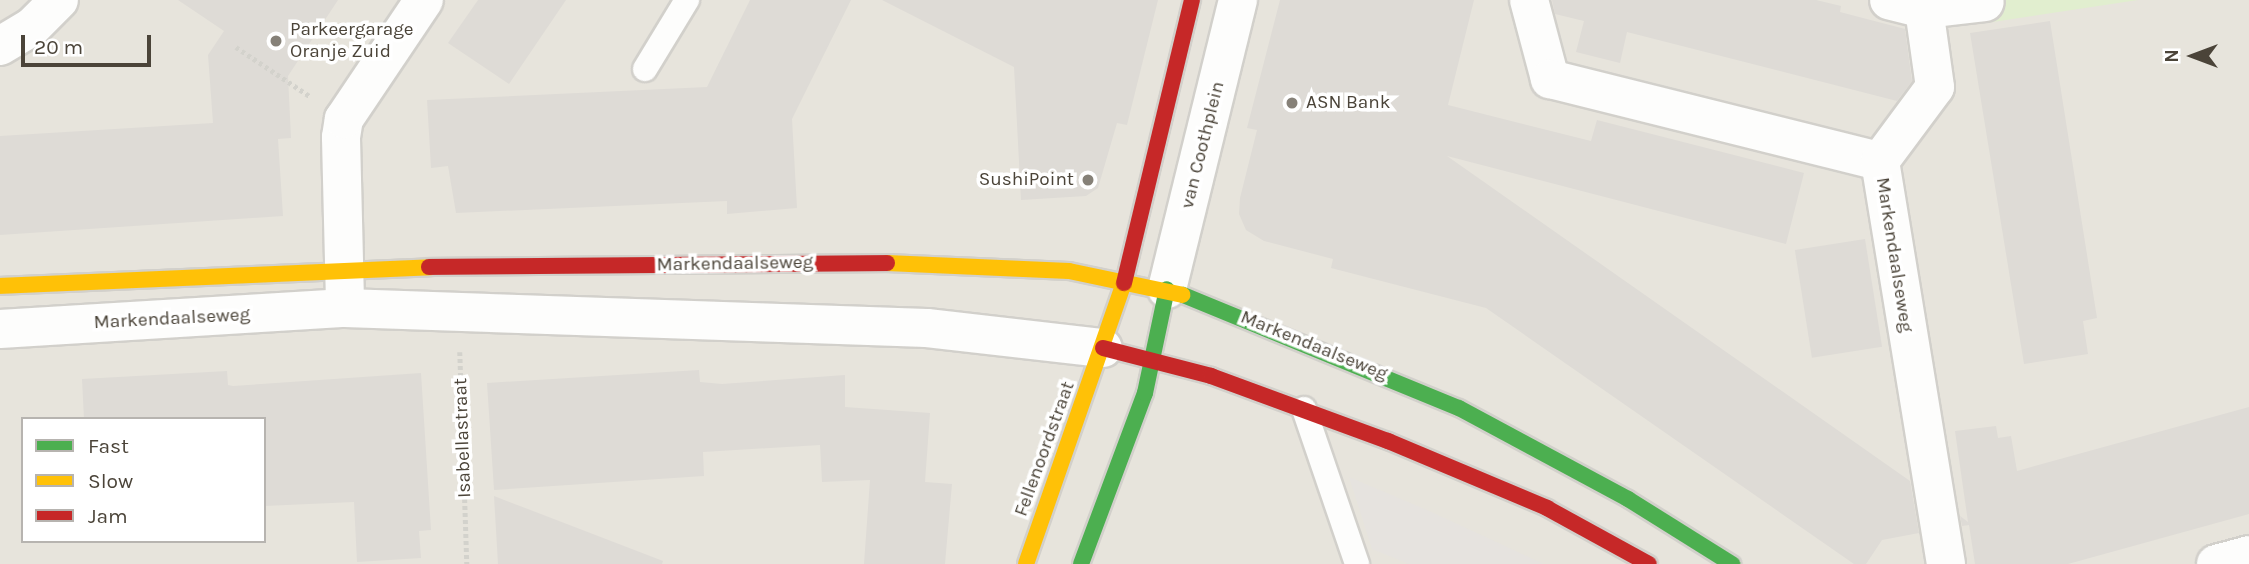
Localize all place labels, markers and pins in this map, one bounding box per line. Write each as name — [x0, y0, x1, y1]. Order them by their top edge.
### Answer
place label: Parkeergarage Oranje Zuid — [290, 19, 414, 63]
marker: Parkeergarage Oranje Zuid — [268, 33, 284, 49]
place label: ASN Bank — [1306, 92, 1390, 114]
marker: ASN Bank — [1284, 95, 1300, 111]
place label: SushiPoint — [979, 169, 1074, 191]
marker: SushiPoint — [1080, 172, 1096, 188]

